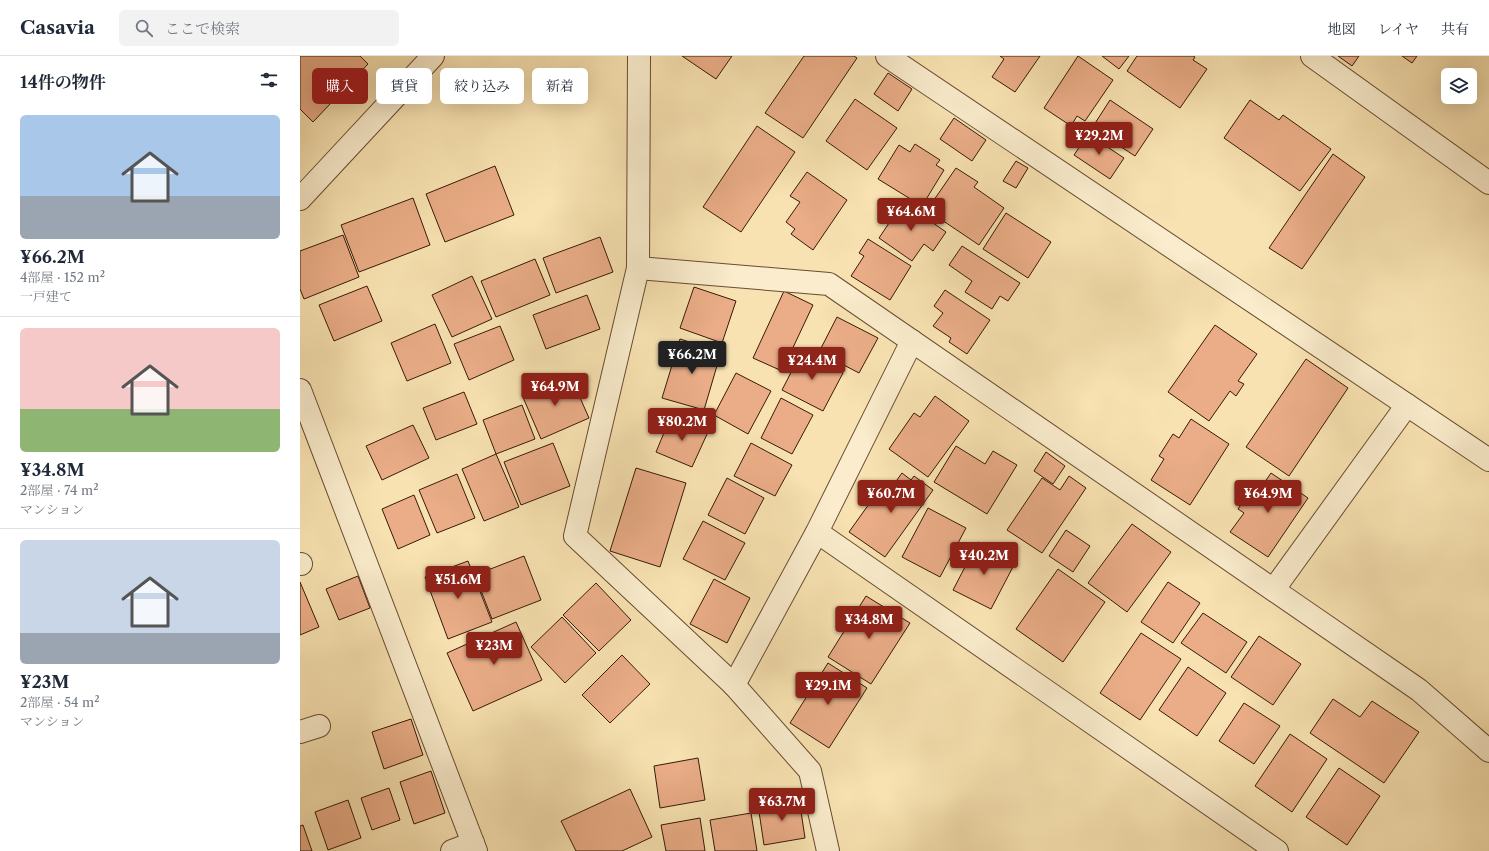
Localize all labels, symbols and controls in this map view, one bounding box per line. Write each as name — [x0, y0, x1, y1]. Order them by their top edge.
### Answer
search box — [119, 10, 399, 46]
text: Casavia — [20, 16, 95, 39]
icon: search — [133, 17, 155, 39]
text: ここで検索 — [165, 19, 240, 38]
text: 地図 — [1328, 20, 1356, 38]
text: レイヤ — [1378, 20, 1419, 38]
text: 共有 — [1441, 20, 1469, 38]
chip: 購入 — [312, 68, 368, 104]
chip: 賃貸 — [376, 68, 432, 104]
chip: 絞り込み — [440, 68, 524, 104]
chip: 新着 — [532, 68, 588, 104]
map controls — [1441, 68, 1477, 104]
button: layers — [1441, 68, 1477, 104]
icon: filters — [258, 69, 280, 91]
text: 14件の物件 — [20, 72, 106, 92]
pin: ¥29.2M — [1066, 122, 1132, 156]
text: ¥29.2M — [1075, 127, 1123, 143]
icon: home — [114, 141, 186, 213]
pin: ¥64.6M — [878, 198, 944, 232]
text: ¥64.6M — [886, 203, 936, 219]
text: ¥66.2M — [20, 247, 85, 267]
text: 4部屋 · 152 m² — [20, 269, 105, 285]
text: 一戸建て — [20, 288, 72, 304]
pin: ¥66.2M — [659, 341, 725, 375]
text: ¥66.2M — [667, 346, 717, 362]
pin: ¥24.4M — [779, 347, 845, 381]
text: ¥24.4M — [787, 352, 837, 368]
icon: home — [114, 354, 186, 426]
pin: ¥64.9M — [522, 373, 588, 407]
text: ¥64.9M — [530, 378, 580, 394]
pin: ¥80.2M — [649, 408, 715, 442]
text: ¥80.2M — [657, 413, 707, 429]
text: ¥34.8M — [20, 460, 85, 480]
pin: ¥60.7M — [858, 480, 924, 514]
pin: ¥64.9M — [1235, 480, 1301, 514]
text: 2部屋 · 74 m² — [20, 482, 98, 498]
text: ¥60.7M — [867, 485, 915, 501]
text: ¥64.9M — [1243, 485, 1293, 501]
text: マンション — [20, 501, 84, 517]
pin: ¥40.2M — [951, 542, 1017, 576]
text: ¥40.2M — [959, 547, 1009, 563]
icon: home — [114, 566, 186, 638]
pin: ¥51.6M — [425, 566, 491, 600]
text: ¥51.6M — [434, 571, 482, 587]
pin: ¥34.8M — [836, 606, 902, 640]
text: ¥34.8M — [844, 611, 894, 627]
pin: ¥23M — [470, 632, 518, 666]
text: ¥23M — [475, 637, 513, 653]
text: ¥23M — [20, 672, 69, 692]
pin: ¥29.1M — [795, 672, 861, 706]
text: ¥29.1M — [804, 677, 852, 693]
text: 2部屋 · 54 m² — [20, 694, 100, 710]
text: マンション — [20, 713, 84, 729]
pin: ¥63.7M — [749, 788, 815, 822]
text: ¥63.7M — [758, 793, 806, 809]

